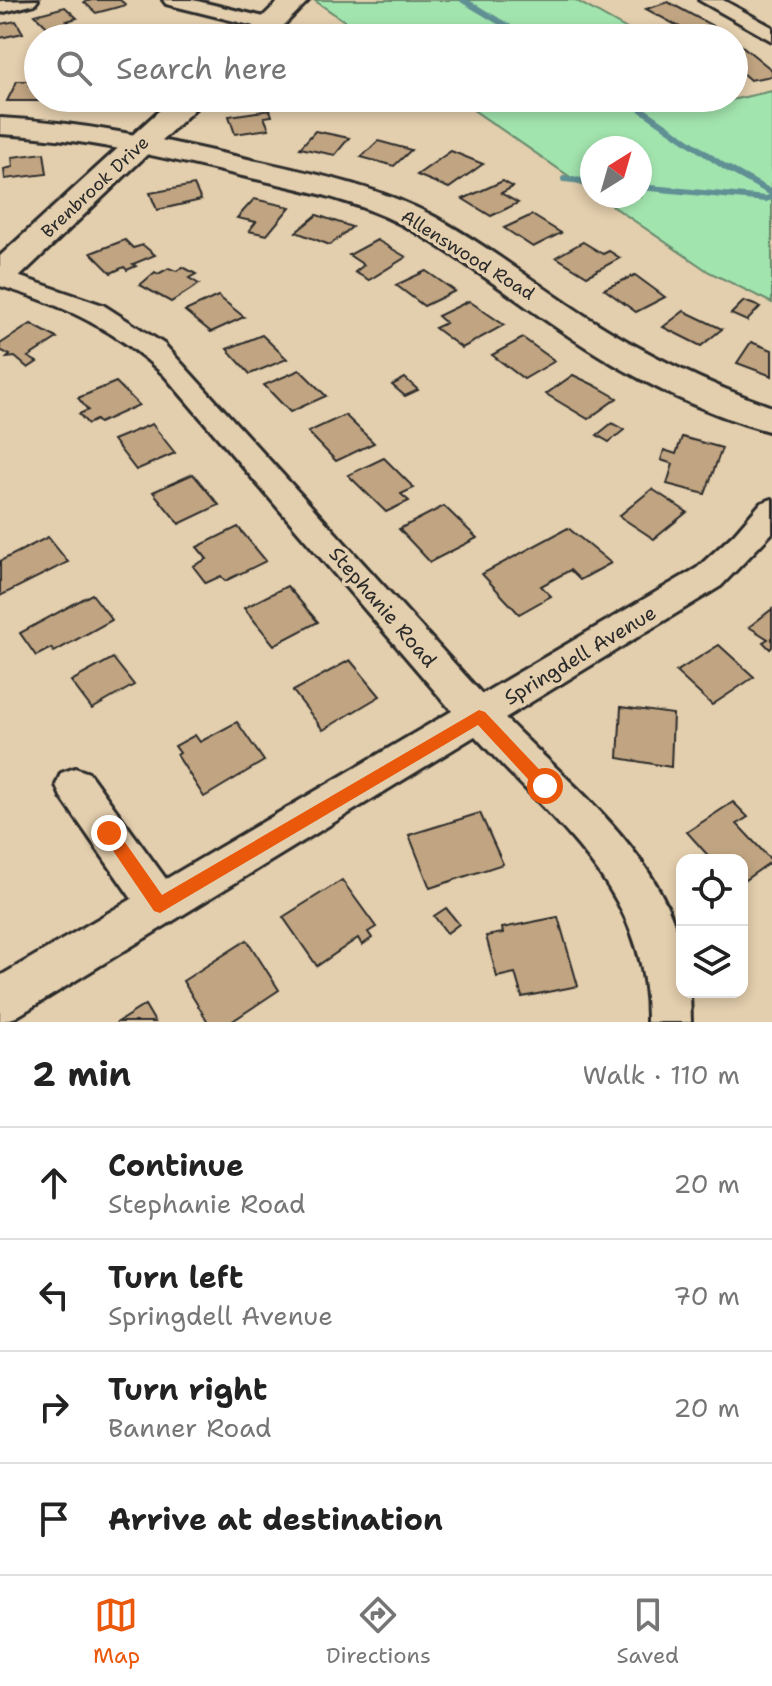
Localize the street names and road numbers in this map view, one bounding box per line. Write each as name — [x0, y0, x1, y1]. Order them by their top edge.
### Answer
street label: Brenbrook Drive — [36, 131, 154, 243]
street label: Allenswood Road — [397, 204, 539, 306]
street label: Stephanie Road — [323, 541, 443, 673]
street label: Springdell Avenue — [499, 599, 661, 711]

